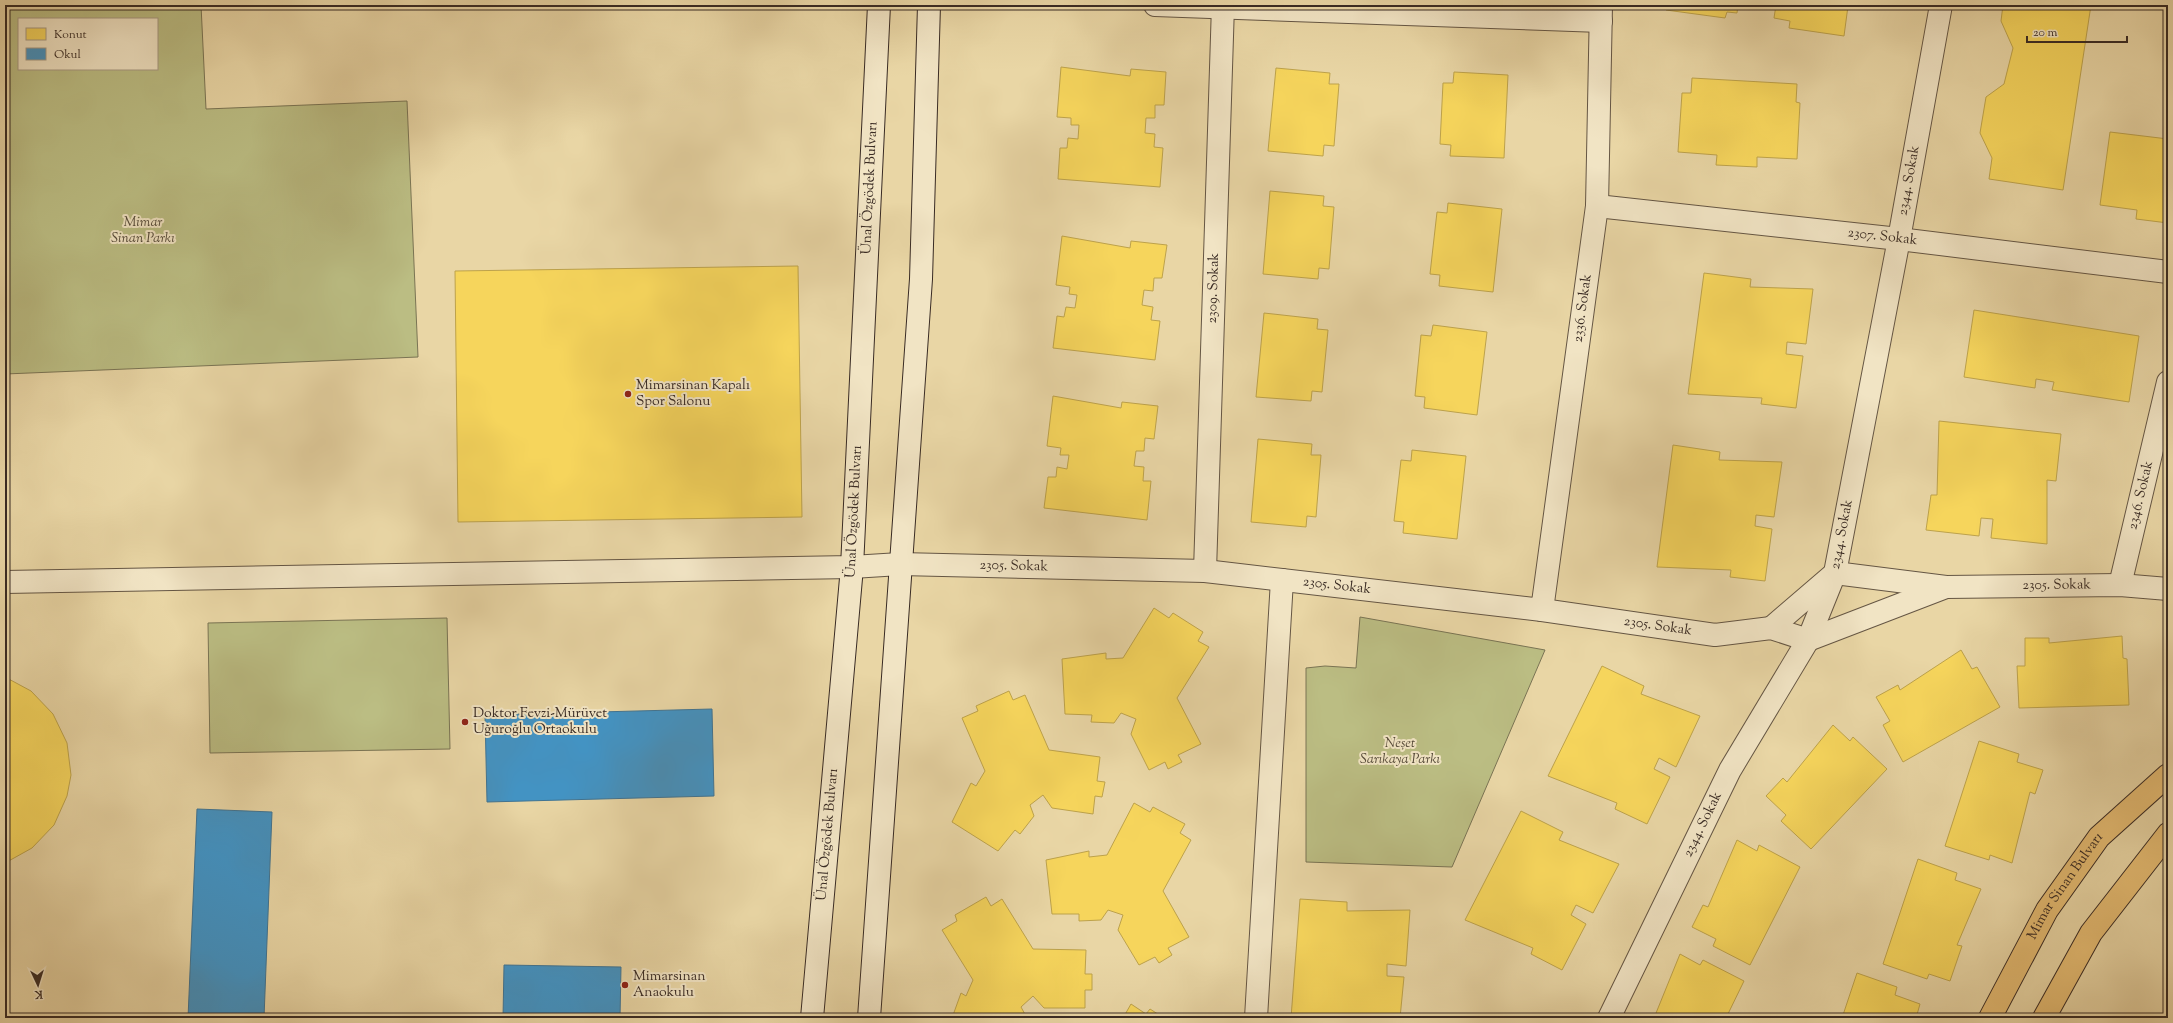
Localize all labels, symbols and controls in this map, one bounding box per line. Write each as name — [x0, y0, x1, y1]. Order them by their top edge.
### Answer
legend — [18, 18, 158, 70]
scale bar — [2027, 18, 2127, 44]
text: 20 m — [2033, 24, 2058, 42]
text: Konut — [54, 26, 87, 44]
text: Okul — [54, 46, 81, 64]
street label: Ünal Özgödek Bulvarı — [856, 121, 883, 255]
street label: 2344. Sokak — [1893, 144, 1926, 217]
park label: Mimar Sinan Parkı — [111, 213, 175, 249]
street label: 2307. Sokak — [1846, 223, 1919, 251]
street label: 2309. Sokak — [1203, 252, 1225, 324]
street label: 2336. Sokak — [1569, 273, 1598, 344]
place label: Mimarsinan Kapalı Spor Salonu — [636, 376, 750, 412]
marker: Mimarsinan Kapalı Spor Salonu — [623, 389, 633, 399]
street label: Ünal Özgödek Bulvarı — [840, 445, 868, 579]
street label: 2346. Sokak — [2123, 459, 2159, 532]
street label: 2344. Sokak — [1826, 498, 1859, 571]
street label: 2305. Sokak — [979, 556, 1049, 577]
street label: 2305. Sokak — [1302, 572, 1372, 600]
street label: 2305. Sokak — [2022, 575, 2091, 596]
street label: 2305. Sokak — [1622, 612, 1693, 642]
place label: Doktor Fevzi-Mürüvet Uğuroğlu Ortaokulu — [473, 704, 607, 740]
marker: Doktor Fevzi-Mürüvet Uğuroğlu Ortaokulu — [460, 717, 470, 727]
park label: Neşet Sarıkaya Parkı — [1360, 734, 1440, 770]
street label: Ünal Özgödek Bulvarı — [811, 768, 844, 902]
street label: 2344. Sokak — [1679, 788, 1728, 861]
street label: Mimar Sinan Bulvarı — [2023, 828, 2108, 943]
north arrow — [18, 965, 58, 1005]
place label: Mimarsinan Anaokulu — [633, 967, 705, 1003]
marker: Mimarsinan Anaokulu — [620, 980, 630, 990]
text: K — [34, 986, 44, 1002]

